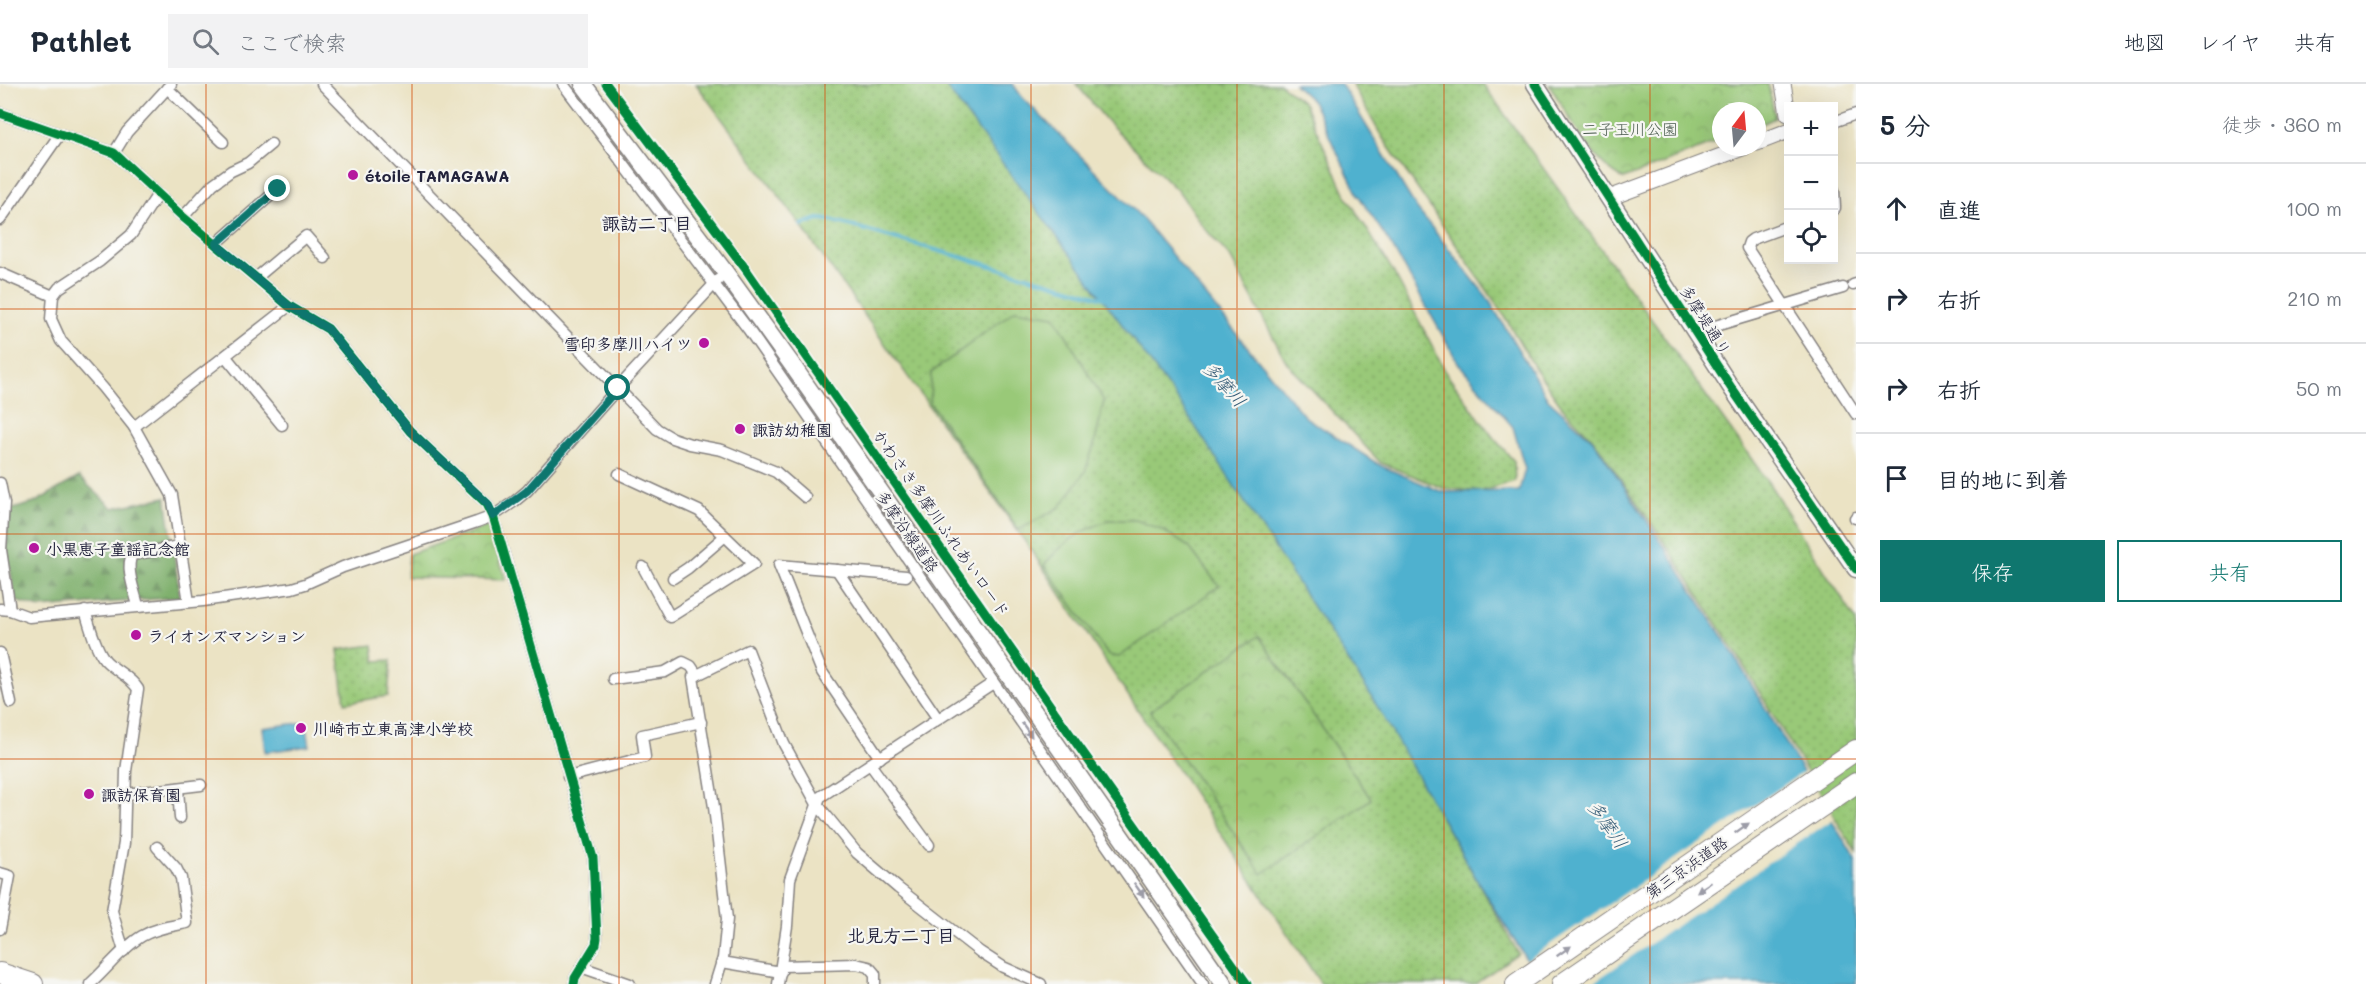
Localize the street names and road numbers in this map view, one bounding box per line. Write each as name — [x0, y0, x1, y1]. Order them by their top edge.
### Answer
street label: 多摩堤通り — [1676, 281, 1736, 359]
street label: かわさき多摩川ふれあいロード — [869, 425, 1015, 621]
street label: 多摩沿線道路 — [872, 486, 944, 576]
street label: 第三京浜道路 — [1641, 831, 1731, 903]

